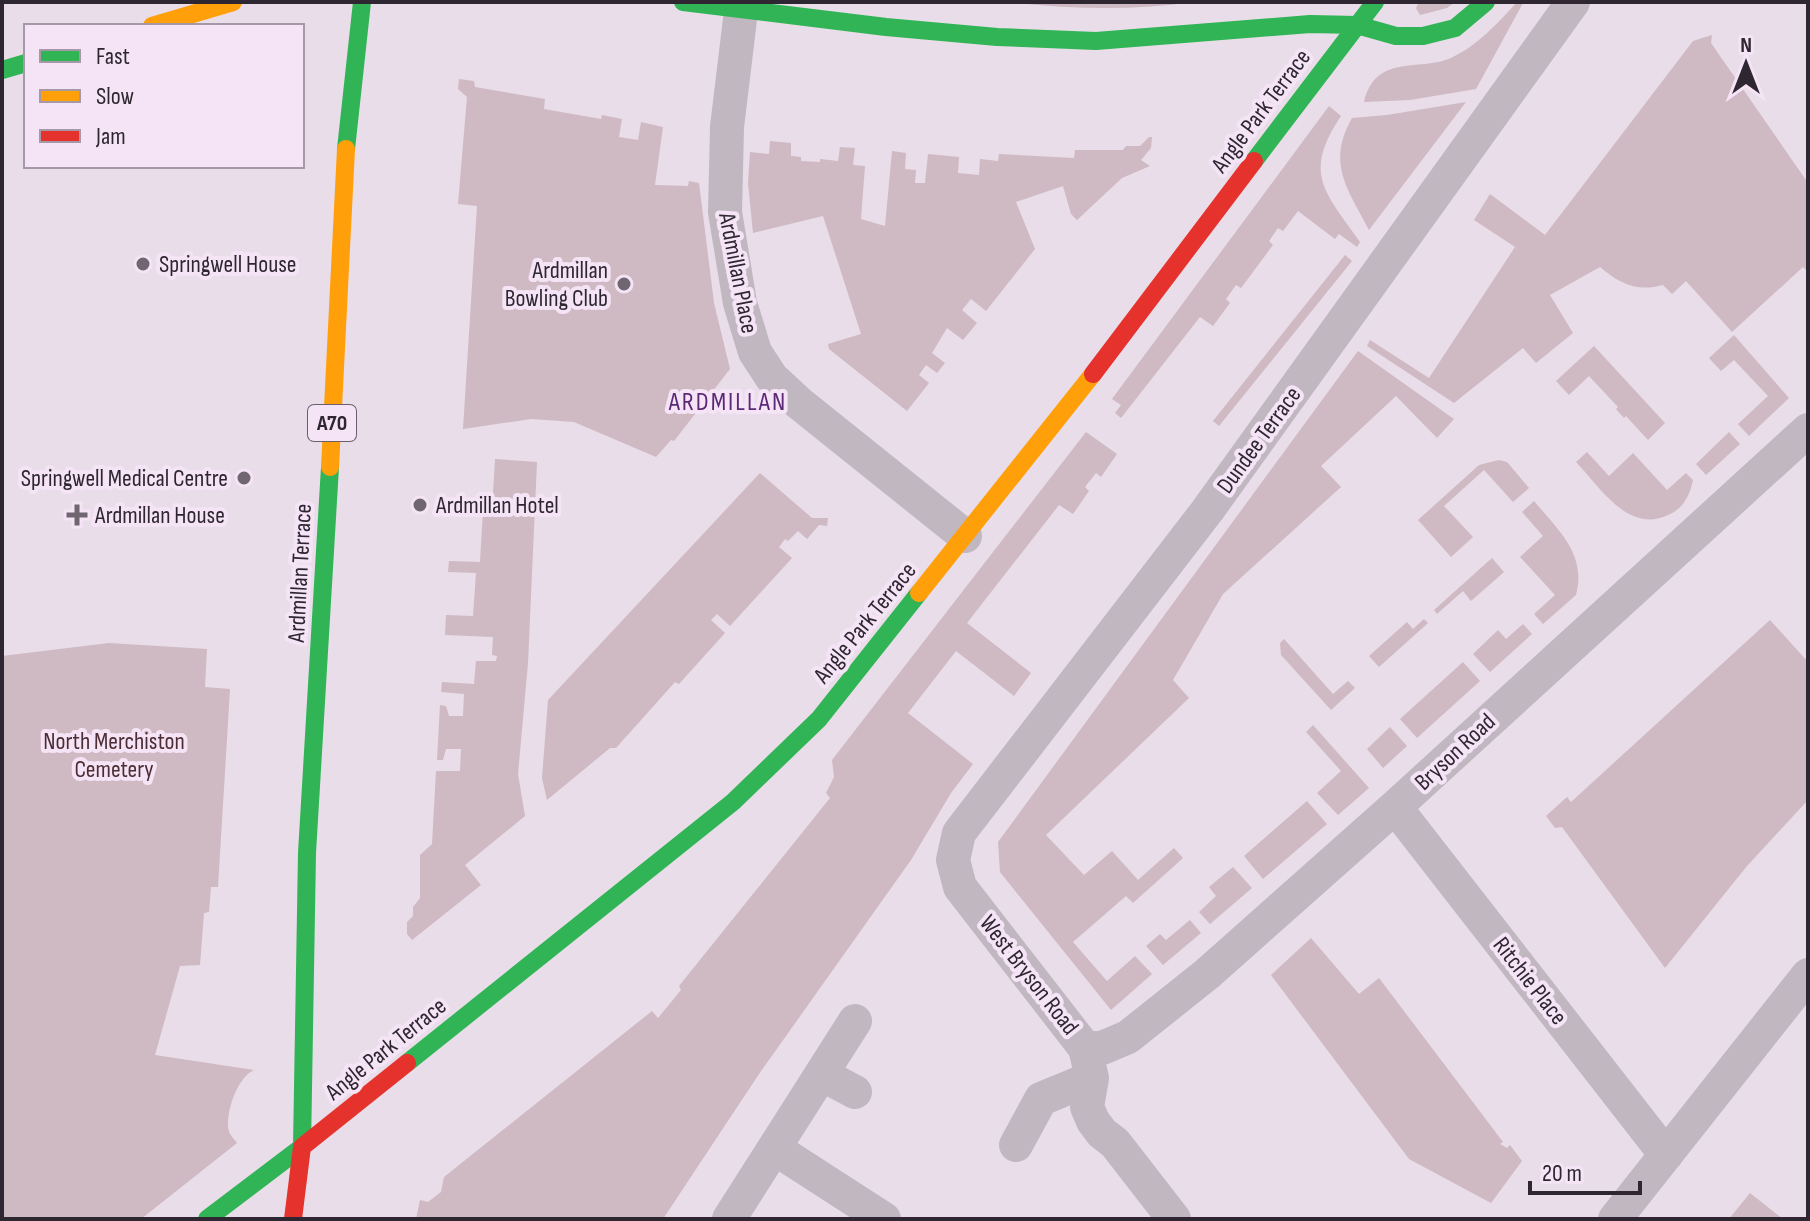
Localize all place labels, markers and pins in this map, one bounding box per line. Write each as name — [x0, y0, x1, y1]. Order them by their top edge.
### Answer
place label: Springwell House — [159, 250, 296, 279]
marker: Springwell House — [134, 255, 152, 273]
place label: Ardmillan Bowling Club — [505, 256, 608, 313]
marker: Ardmillan Bowling Club — [615, 275, 633, 293]
place label: Springwell Medical Centre — [21, 464, 228, 493]
marker: Springwell Medical Centre — [235, 469, 253, 487]
place label: Ardmillan Hotel — [435, 491, 559, 520]
marker: Ardmillan Hotel — [411, 496, 429, 514]
place label: Ardmillan House — [94, 501, 225, 530]
marker: Ardmillan House — [66, 504, 88, 526]

